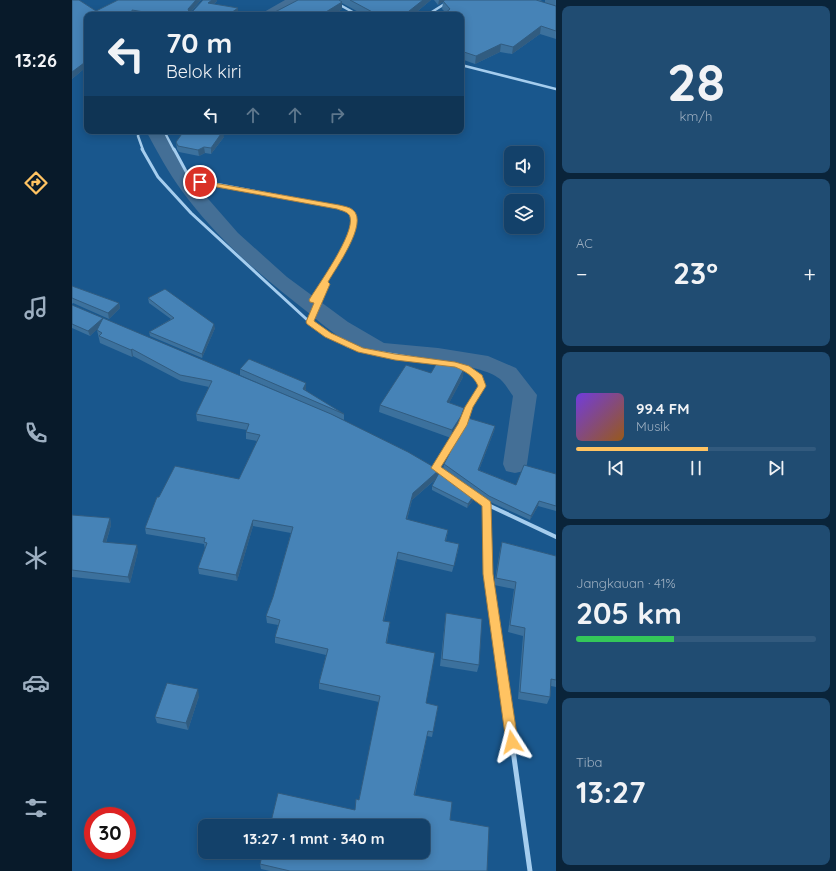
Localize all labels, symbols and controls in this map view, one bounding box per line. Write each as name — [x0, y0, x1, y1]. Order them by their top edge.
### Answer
text: 70 m — [166, 25, 232, 60]
icon: left — [100, 28, 152, 80]
text: 13:26 — [15, 49, 57, 72]
text: 28 — [667, 49, 725, 114]
text: Belok kiri — [166, 60, 242, 83]
icon: left — [200, 104, 222, 126]
icon: ahead — [242, 104, 264, 126]
icon: ahead — [284, 104, 306, 126]
icon: right — [326, 104, 348, 126]
text: km/h — [680, 108, 712, 124]
map controls — [504, 146, 544, 234]
button: sound — [504, 146, 544, 186]
pin — [183, 165, 217, 199]
icon: directions — [22, 169, 50, 197]
icon: arrive — [189, 171, 211, 193]
button: layers — [504, 194, 544, 234]
text: AC — [576, 235, 593, 251]
text: 23° — [673, 254, 718, 292]
text: − — [576, 260, 587, 288]
text: + — [804, 260, 816, 288]
icon: music — [22, 294, 50, 322]
text: 99.4 FM — [636, 399, 689, 418]
text: Musik — [636, 418, 670, 434]
icon: phone — [22, 419, 50, 447]
icon: previous — [605, 457, 627, 479]
icon: pause — [685, 457, 707, 479]
icon: next — [765, 457, 787, 479]
icon: climate — [22, 544, 50, 572]
text: Jangkauan · 41% — [576, 575, 676, 591]
text: 205 km — [576, 594, 682, 632]
icon: car — [22, 669, 50, 697]
position arrow — [491, 721, 533, 763]
text: Tiba — [576, 754, 602, 770]
text: 13:27 — [576, 773, 646, 811]
icon: filters — [22, 794, 50, 822]
speed limit sign: 30 — [84, 807, 136, 859]
text: 13:27 · 1 mnt · 340 m — [243, 829, 385, 848]

